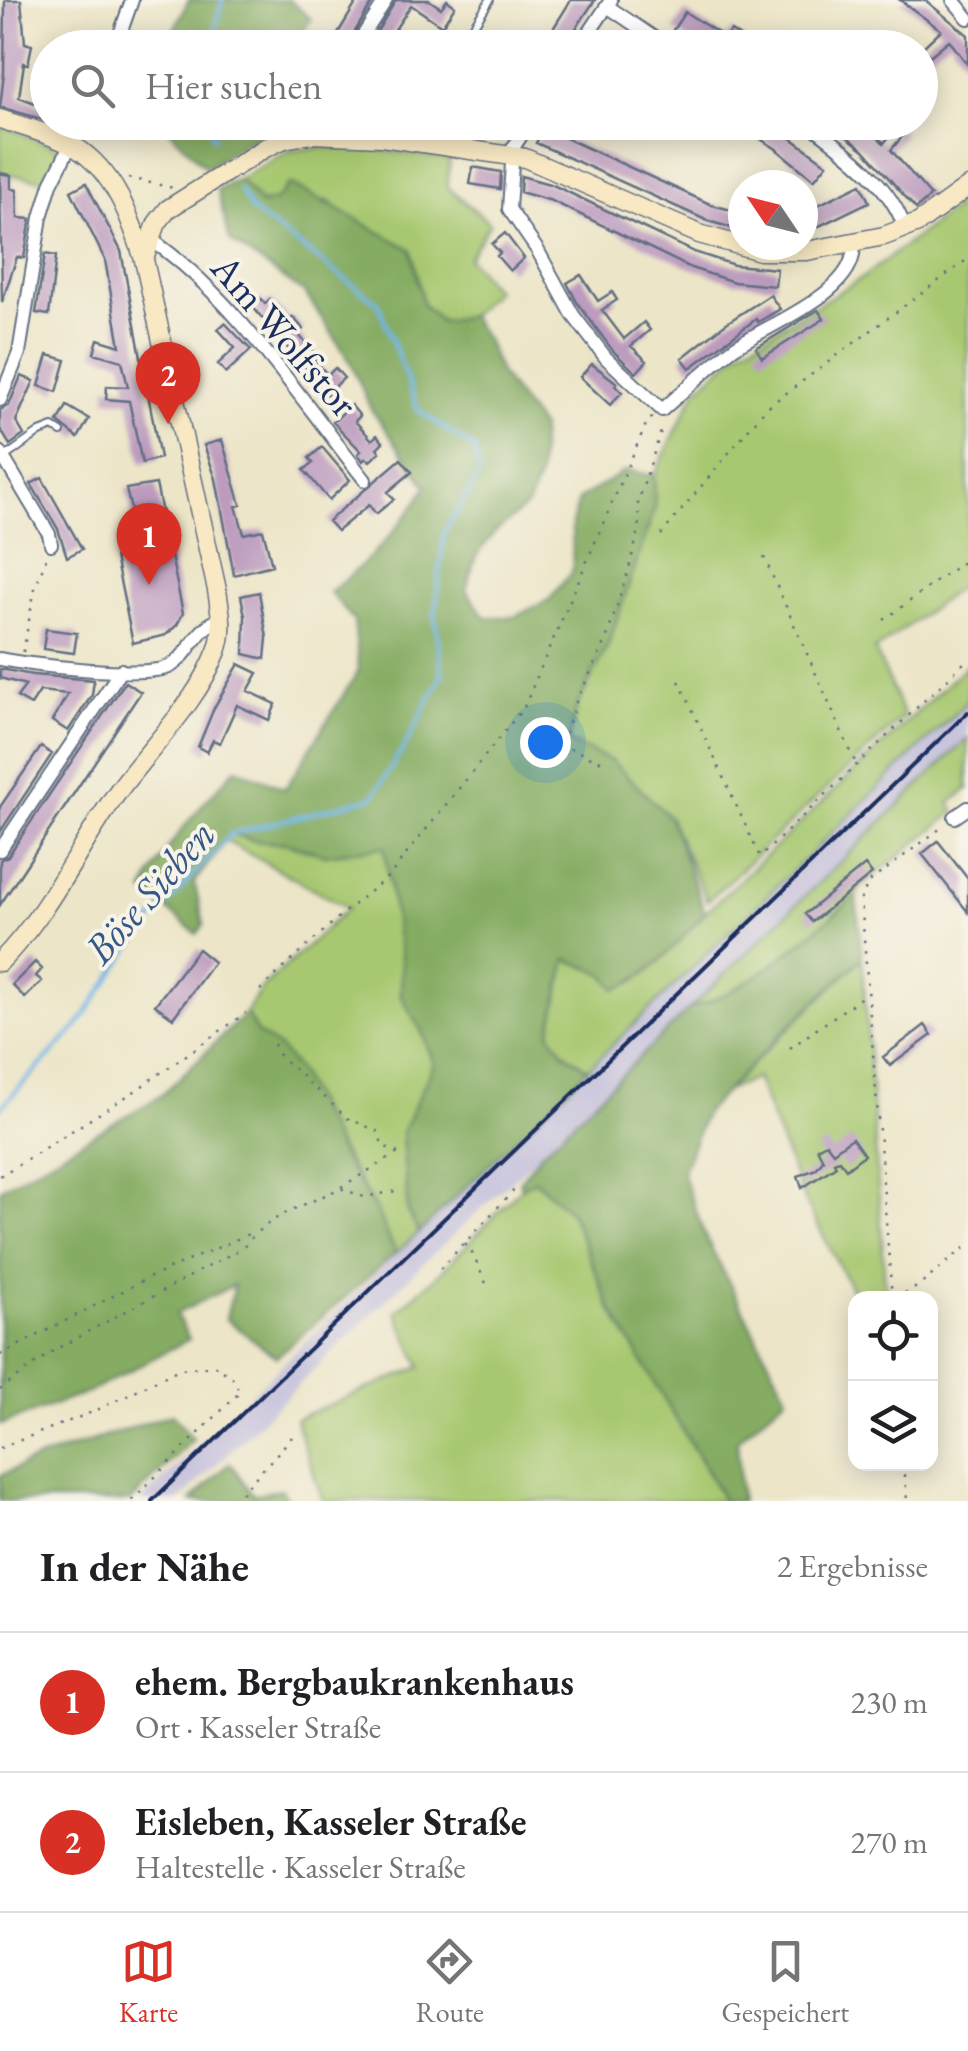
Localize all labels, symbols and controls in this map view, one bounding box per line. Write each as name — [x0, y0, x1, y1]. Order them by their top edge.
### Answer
search box — [30, 30, 938, 140]
icon: search — [65, 58, 120, 113]
text: Hier suchen — [145, 61, 322, 110]
north arrow — [728, 170, 818, 260]
street label: Am Wolfstor — [199, 242, 371, 428]
pin: 2 — [136, 342, 200, 424]
pin: 1 — [116, 502, 182, 585]
your location — [520, 717, 571, 768]
water label: Böse Sieben — [71, 808, 227, 976]
map controls — [848, 1291, 938, 1471]
button: locate — [848, 1291, 938, 1381]
button: layers — [848, 1381, 938, 1471]
text: In der Nähe — [40, 1539, 249, 1594]
text: 2 Ergebnisse — [777, 1545, 928, 1587]
text: ehem. Bergbaukrankenhaus — [135, 1657, 574, 1706]
text: 1 — [64, 1681, 81, 1723]
text: 230 m — [851, 1681, 928, 1723]
text: Ort · Kasseler Straße — [135, 1706, 381, 1748]
text: Eisleben, Kasseler Straße — [135, 1797, 527, 1846]
text: 2 — [64, 1821, 81, 1863]
text: 270 m — [851, 1821, 928, 1863]
text: Haltestelle · Kasseler Straße — [135, 1846, 466, 1888]
tab: Karte — [119, 1934, 178, 2030]
tab: Route — [416, 1934, 484, 2030]
tab: Gespeichert — [722, 1934, 849, 2030]

